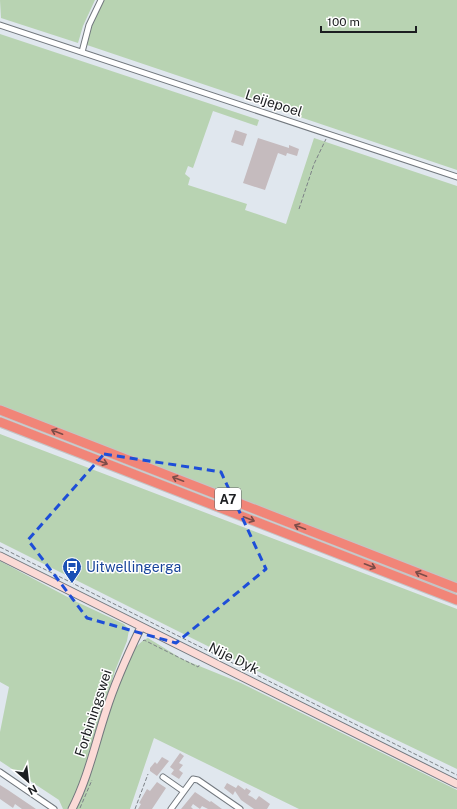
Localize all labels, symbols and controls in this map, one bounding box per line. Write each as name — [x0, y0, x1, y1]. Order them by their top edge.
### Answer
scale bar — [321, 8, 416, 34]
text: 100 m — [327, 15, 360, 29]
street label: Leijepoel — [243, 86, 305, 120]
one-way arrow — [52, 428, 64, 436]
one-way arrow — [95, 458, 107, 466]
one-way arrow — [173, 475, 185, 483]
road number: A7 — [215, 488, 241, 510]
one-way arrow — [242, 515, 254, 523]
one-way arrow — [294, 522, 306, 530]
bus stop icon: Uitwellingerga — [61, 556, 83, 584]
place label: Uitwellingerga — [86, 559, 181, 575]
one-way arrow — [363, 563, 375, 571]
one-way arrow — [415, 569, 427, 577]
street label: Nije Dyk — [206, 639, 262, 677]
street label: Forbiningswei — [71, 667, 115, 759]
north arrow — [8, 761, 48, 801]
text: N — [26, 783, 39, 797]

